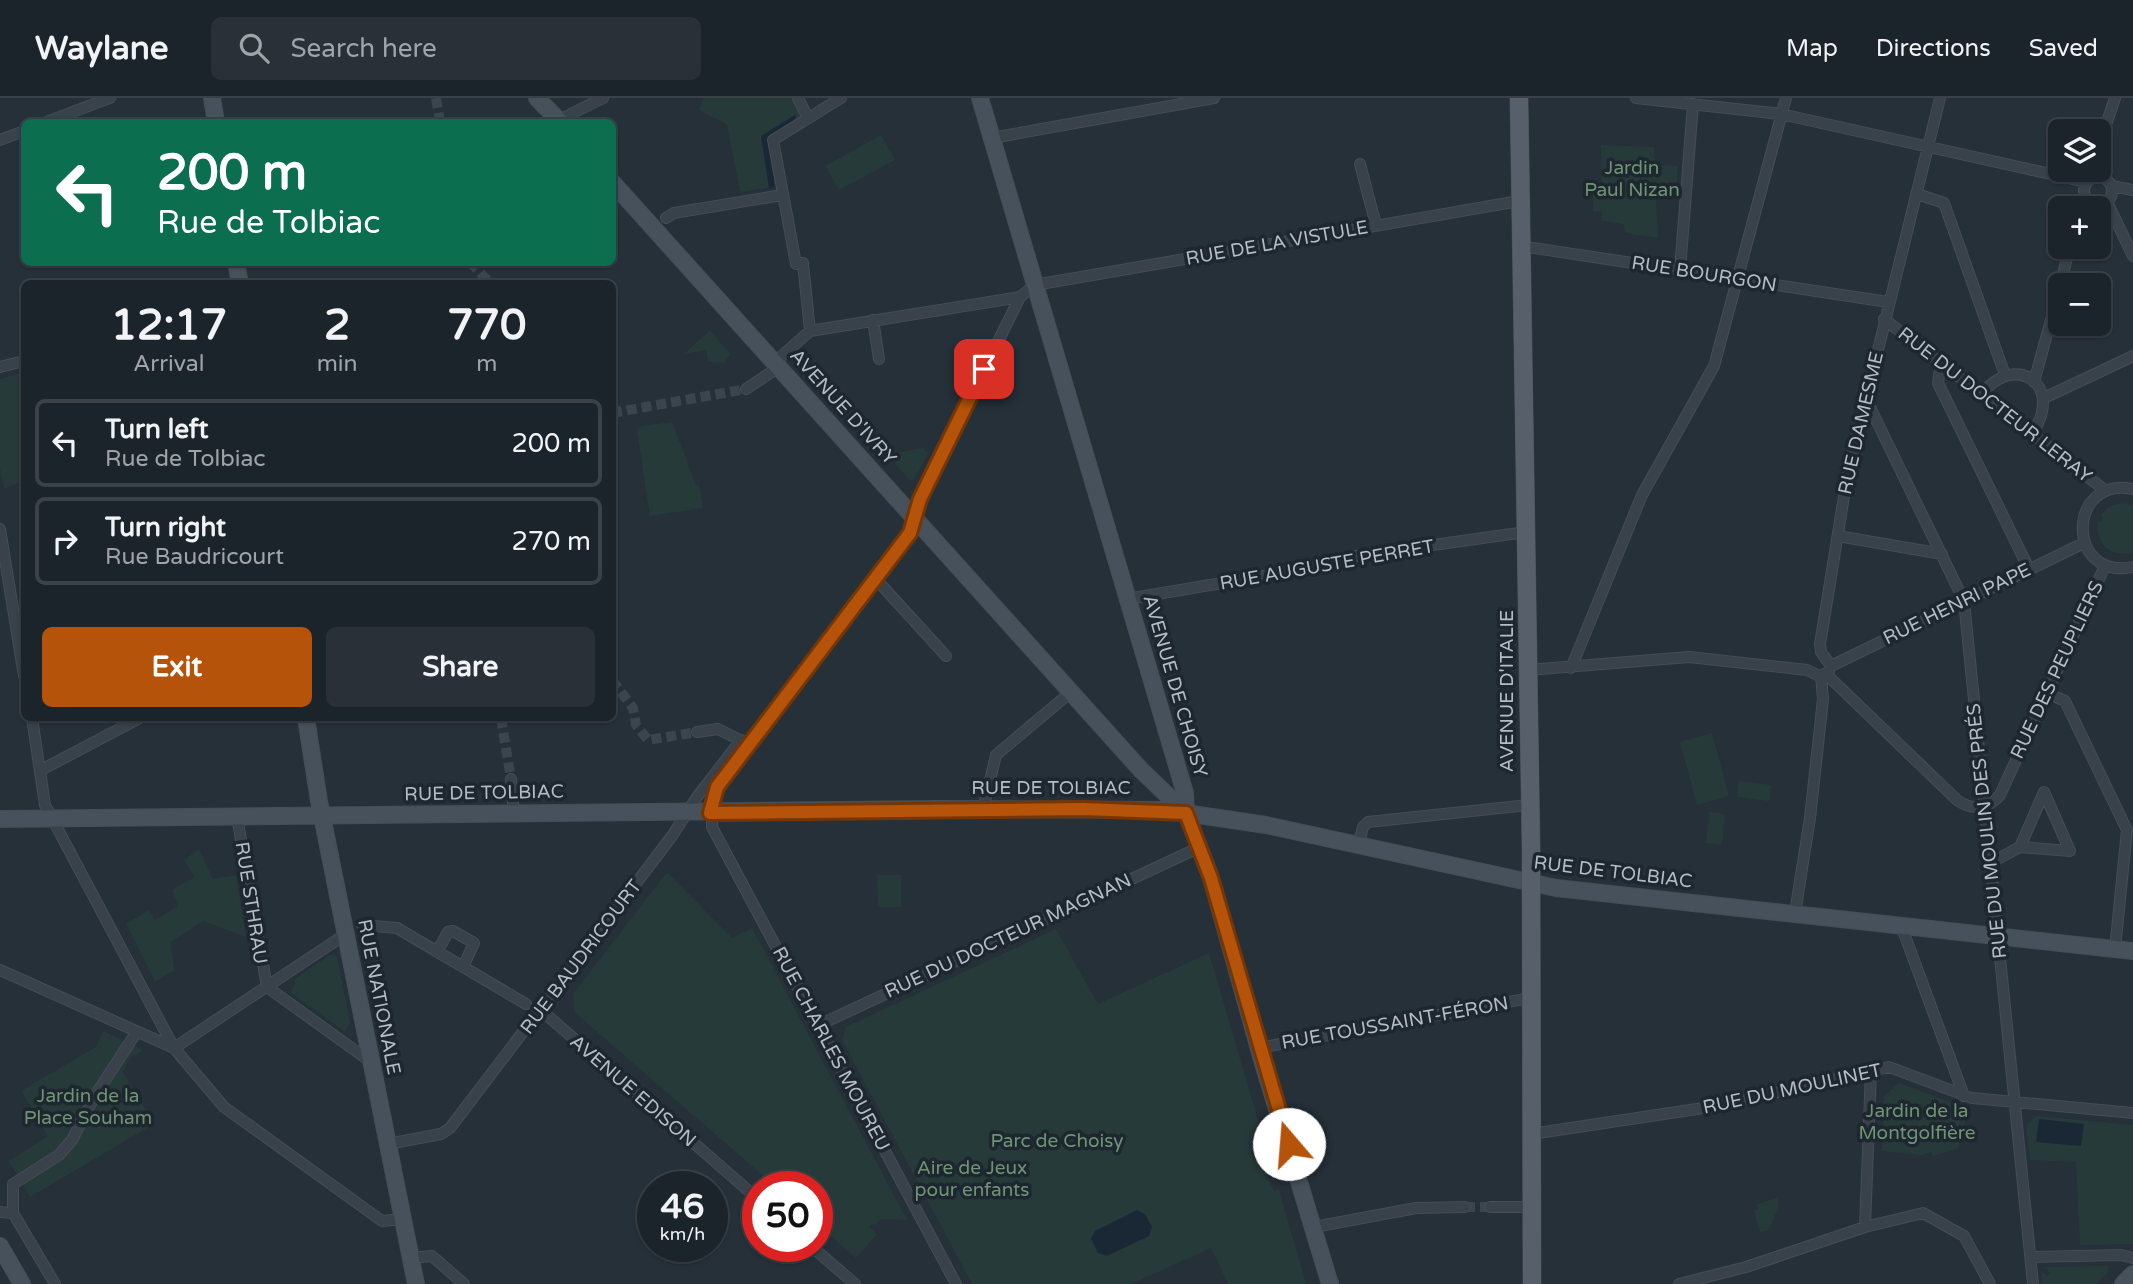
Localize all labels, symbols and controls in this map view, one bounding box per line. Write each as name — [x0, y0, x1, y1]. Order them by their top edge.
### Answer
search box — [211, 17, 701, 80]
text: Waylane — [35, 29, 169, 68]
icon: search — [235, 29, 273, 67]
text: Search here — [291, 33, 437, 64]
text: Map — [1786, 34, 1838, 63]
text: Directions — [1876, 34, 1991, 63]
text: Saved — [2029, 34, 2098, 63]
map controls — [2048, 119, 2111, 336]
button: layers — [2048, 119, 2111, 182]
text: 200 m — [157, 144, 307, 203]
icon: left — [42, 147, 133, 238]
park label: Jardin Paul Nizan — [1584, 157, 1680, 201]
button: + — [2048, 196, 2111, 259]
text: Rue de Tolbiac — [157, 204, 380, 242]
street label: RUE DE LA VISTULE — [1184, 216, 1370, 270]
street label: RUE BOURGON — [1630, 252, 1778, 296]
button: − — [2048, 273, 2111, 336]
text: 12:17 — [111, 300, 227, 351]
text: 2 — [324, 300, 350, 351]
text: 770 — [447, 300, 526, 351]
street label: RUE DU DOCTEUR LERAY — [1894, 323, 2096, 487]
pin — [954, 339, 1014, 399]
street label: AVENUE D'IVRY — [785, 345, 901, 469]
street label: RUE DAMESME — [1834, 349, 1888, 497]
text: Arrival — [133, 350, 204, 378]
text: min — [317, 350, 358, 378]
text: m — [476, 350, 497, 378]
icon: arrive — [965, 350, 1003, 388]
text: Turn left — [105, 414, 208, 445]
icon: left — [46, 424, 84, 462]
text: 200 m — [511, 428, 591, 459]
text: Rue de Tolbiac — [105, 445, 266, 473]
text: Turn right — [105, 512, 226, 543]
icon: right — [46, 522, 84, 560]
text: 270 m — [511, 526, 591, 557]
street label: RUE AUGUSTE PERRET — [1218, 535, 1436, 595]
text: Rue Baudricourt — [105, 543, 284, 571]
street label: RUE HENRI PAPE — [1880, 559, 2034, 649]
street label: RUE DES PEUPLIERS — [2006, 578, 2108, 762]
street label: AVENUE DE CHOISY — [1138, 592, 1212, 780]
street label: AVENUE D'ITALIE — [1496, 610, 1518, 772]
button: Exit — [42, 627, 312, 707]
button: Share — [326, 627, 595, 707]
street label: RUE DU MOULIN DES PRÉS — [1963, 702, 2011, 960]
street label: RUE DE TOLBIAC — [971, 777, 1131, 799]
street label: RUE DE TOLBIAC — [404, 781, 564, 805]
street label: RUE STHRAU — [230, 840, 272, 966]
street label: RUE DE TOLBIAC — [1532, 851, 1694, 893]
street label: RUE DU DOCTEUR MAGNAN — [881, 869, 1135, 1003]
street label: RUE BAUDRICOURT — [516, 875, 646, 1038]
street label: RUE NATIONALE — [353, 917, 405, 1077]
street label: RUE CHARLES MOUREU — [768, 943, 894, 1155]
street label: RUE TOUSSAINT-FÉRON — [1280, 992, 1510, 1054]
street label: AVENUE EDISON — [566, 1030, 700, 1152]
street label: RUE DU MOULINET — [1701, 1059, 1884, 1119]
park label: Jardin de la Place Souham — [24, 1085, 152, 1129]
park label: Jardin de la Montgolfière — [1859, 1100, 1975, 1144]
position arrow — [1252, 1107, 1326, 1181]
park label: Parc de Choisy — [990, 1130, 1124, 1152]
park label: Aire de Jeux pour enfants — [915, 1157, 1029, 1201]
speed limit sign: 50 — [742, 1171, 833, 1262]
text: 46 — [661, 1186, 704, 1228]
text: km/h — [660, 1223, 705, 1245]

